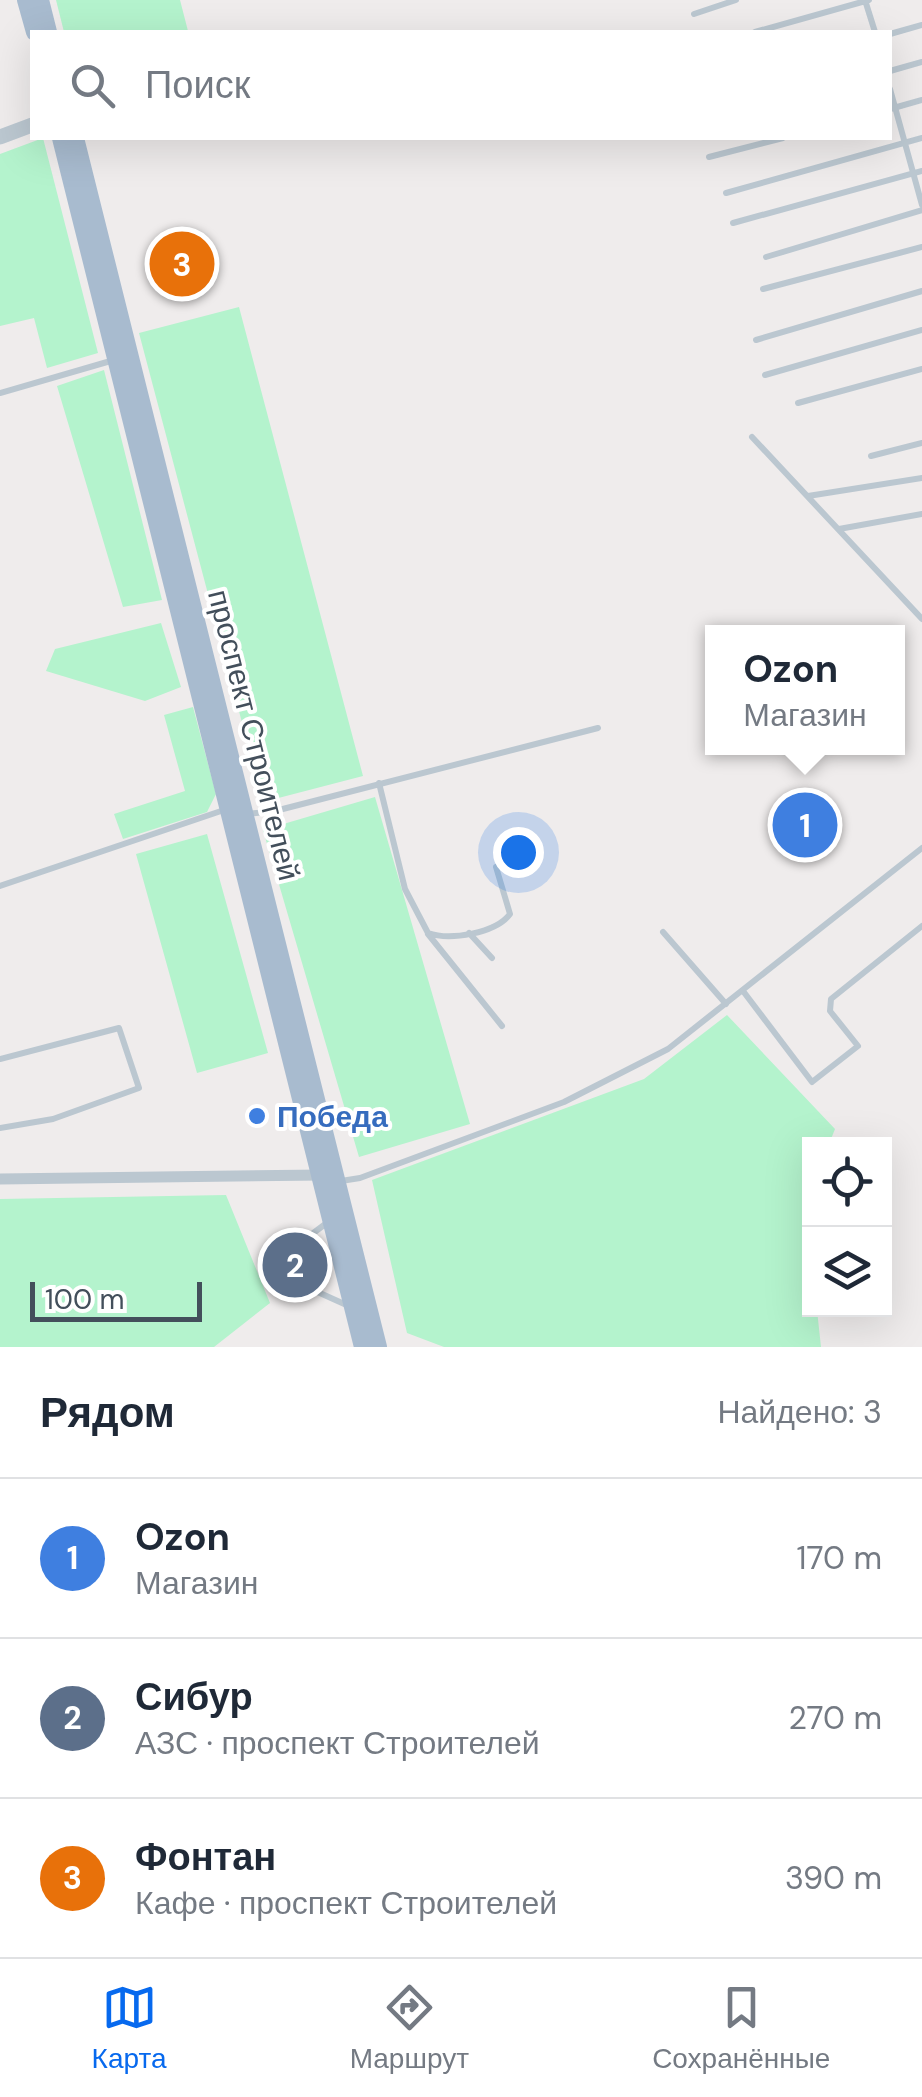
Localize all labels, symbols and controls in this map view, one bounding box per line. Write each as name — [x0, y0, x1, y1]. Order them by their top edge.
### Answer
search box — [30, 30, 892, 140]
icon: search — [65, 58, 120, 113]
text: Поиск — [145, 60, 250, 110]
pin: 3 — [150, 226, 214, 302]
street label: проспект Строителей — [199, 586, 309, 884]
popup — [705, 625, 905, 755]
text: Ozon — [743, 644, 838, 694]
text: Магазин — [743, 694, 867, 736]
pin: 1 — [772, 788, 838, 862]
your location — [493, 827, 544, 878]
place label: Победа — [277, 1097, 388, 1136]
marker: Победа — [246, 1105, 268, 1127]
map controls — [802, 1137, 892, 1317]
button: locate — [802, 1137, 892, 1227]
button: layers — [802, 1227, 892, 1317]
pin: 2 — [262, 1228, 328, 1302]
scale bar — [30, 1277, 202, 1322]
text: 100 m — [45, 1281, 124, 1318]
text: Рядом — [40, 1385, 175, 1440]
text: Найдено: 3 — [717, 1391, 882, 1433]
text: Ozon — [135, 1512, 230, 1562]
text: 1 — [67, 1537, 78, 1579]
text: 170 m — [796, 1537, 882, 1579]
text: Магазин — [135, 1562, 258, 1604]
text: Сибур — [135, 1672, 253, 1722]
text: 2 — [63, 1697, 82, 1739]
text: 270 m — [789, 1697, 882, 1739]
text: АЗС · проспект Строителей — [135, 1722, 540, 1764]
text: Фонтан — [135, 1832, 276, 1882]
text: 3 — [63, 1857, 82, 1899]
text: 390 m — [785, 1857, 882, 1899]
text: Кафе · проспект Строителей — [135, 1882, 557, 1924]
tab: Карта — [92, 1980, 167, 2077]
tab: Маршрут — [350, 1980, 469, 2077]
tab: Сохранённые — [652, 1980, 830, 2077]

